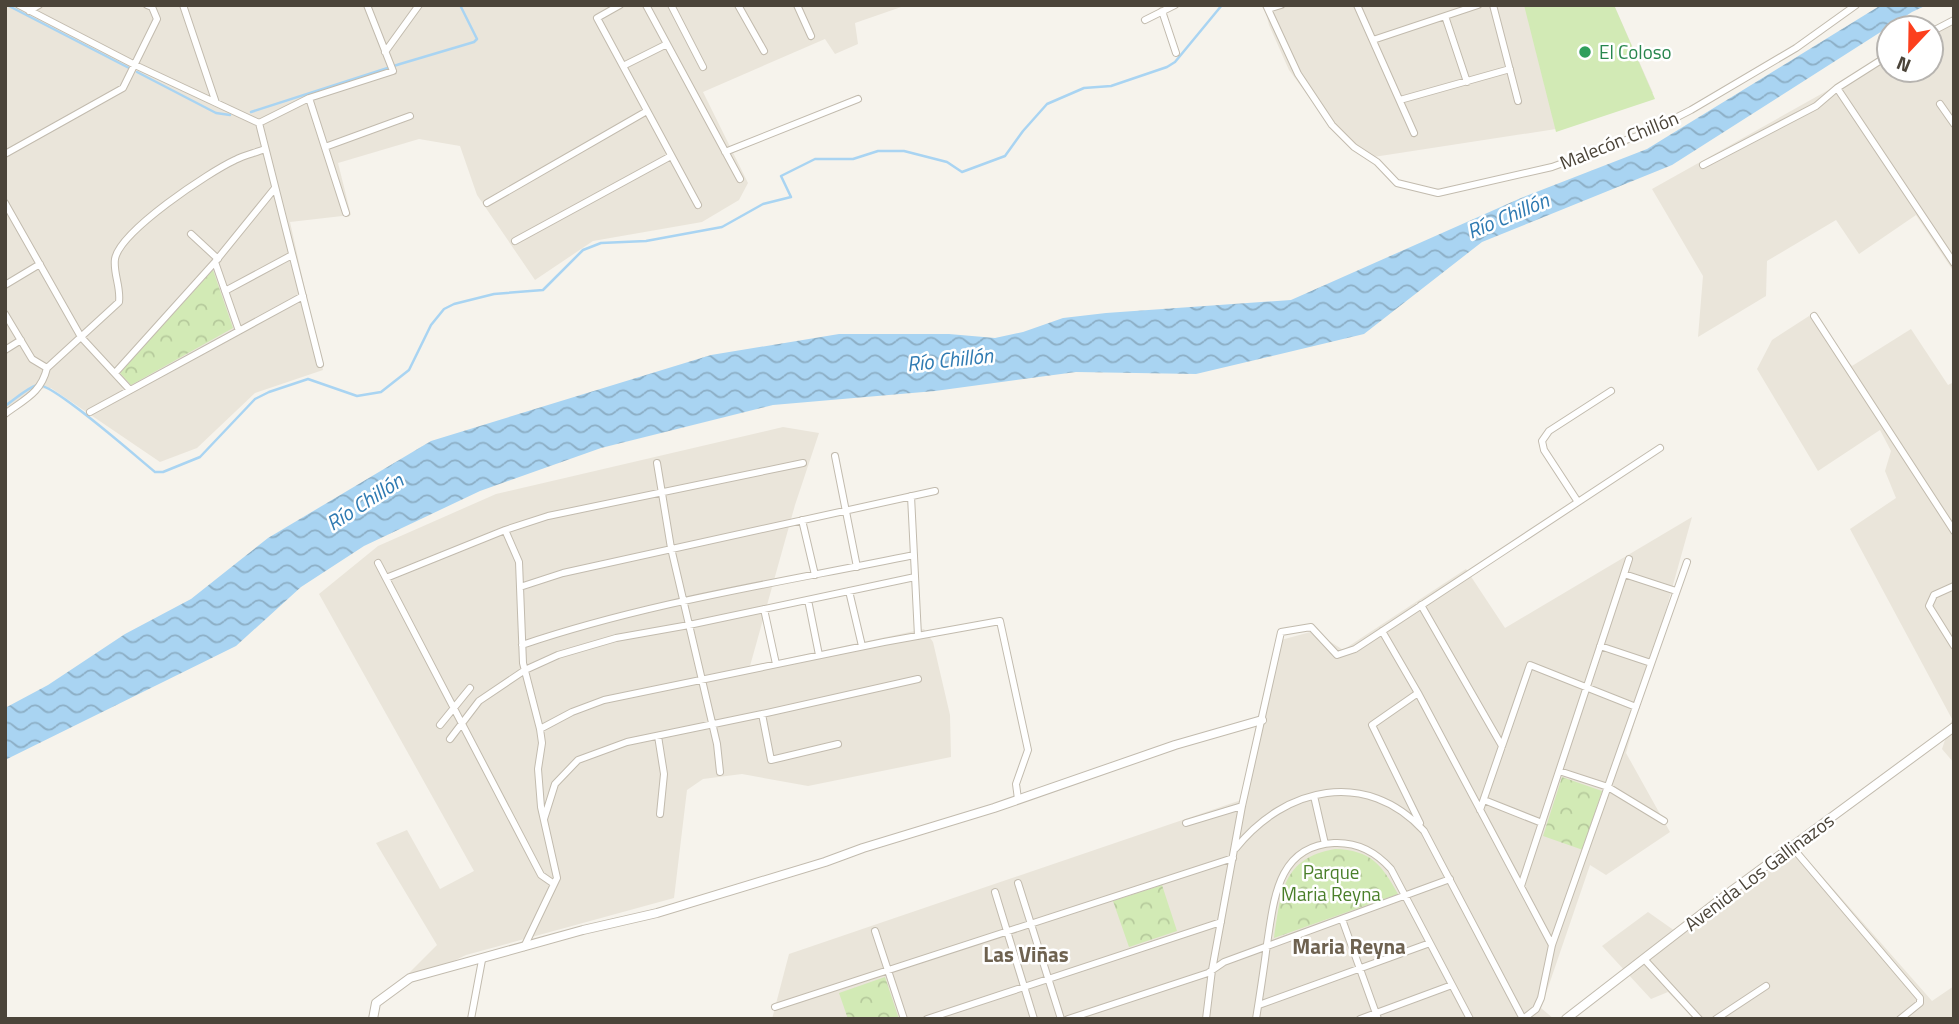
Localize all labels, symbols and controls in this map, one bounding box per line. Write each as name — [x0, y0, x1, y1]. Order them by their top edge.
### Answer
north arrow — [1875, 14, 1945, 84]
place label: El Coloso — [1599, 37, 1672, 66]
marker: El Coloso — [1577, 44, 1593, 60]
text: N — [1892, 49, 1915, 81]
street label: Malecón Chillón — [1555, 103, 1683, 177]
water label: Río Chillón — [1462, 183, 1554, 247]
water label: Río Chillón — [905, 339, 995, 379]
water label: Río Chillón — [320, 464, 410, 538]
street label: Avenida Los Gallinazos — [1678, 805, 1840, 938]
park label: Parque Maria Reyna — [1281, 857, 1381, 908]
district label: Maria Reyna — [1292, 930, 1406, 962]
district label: Las Viñas — [983, 938, 1069, 970]

